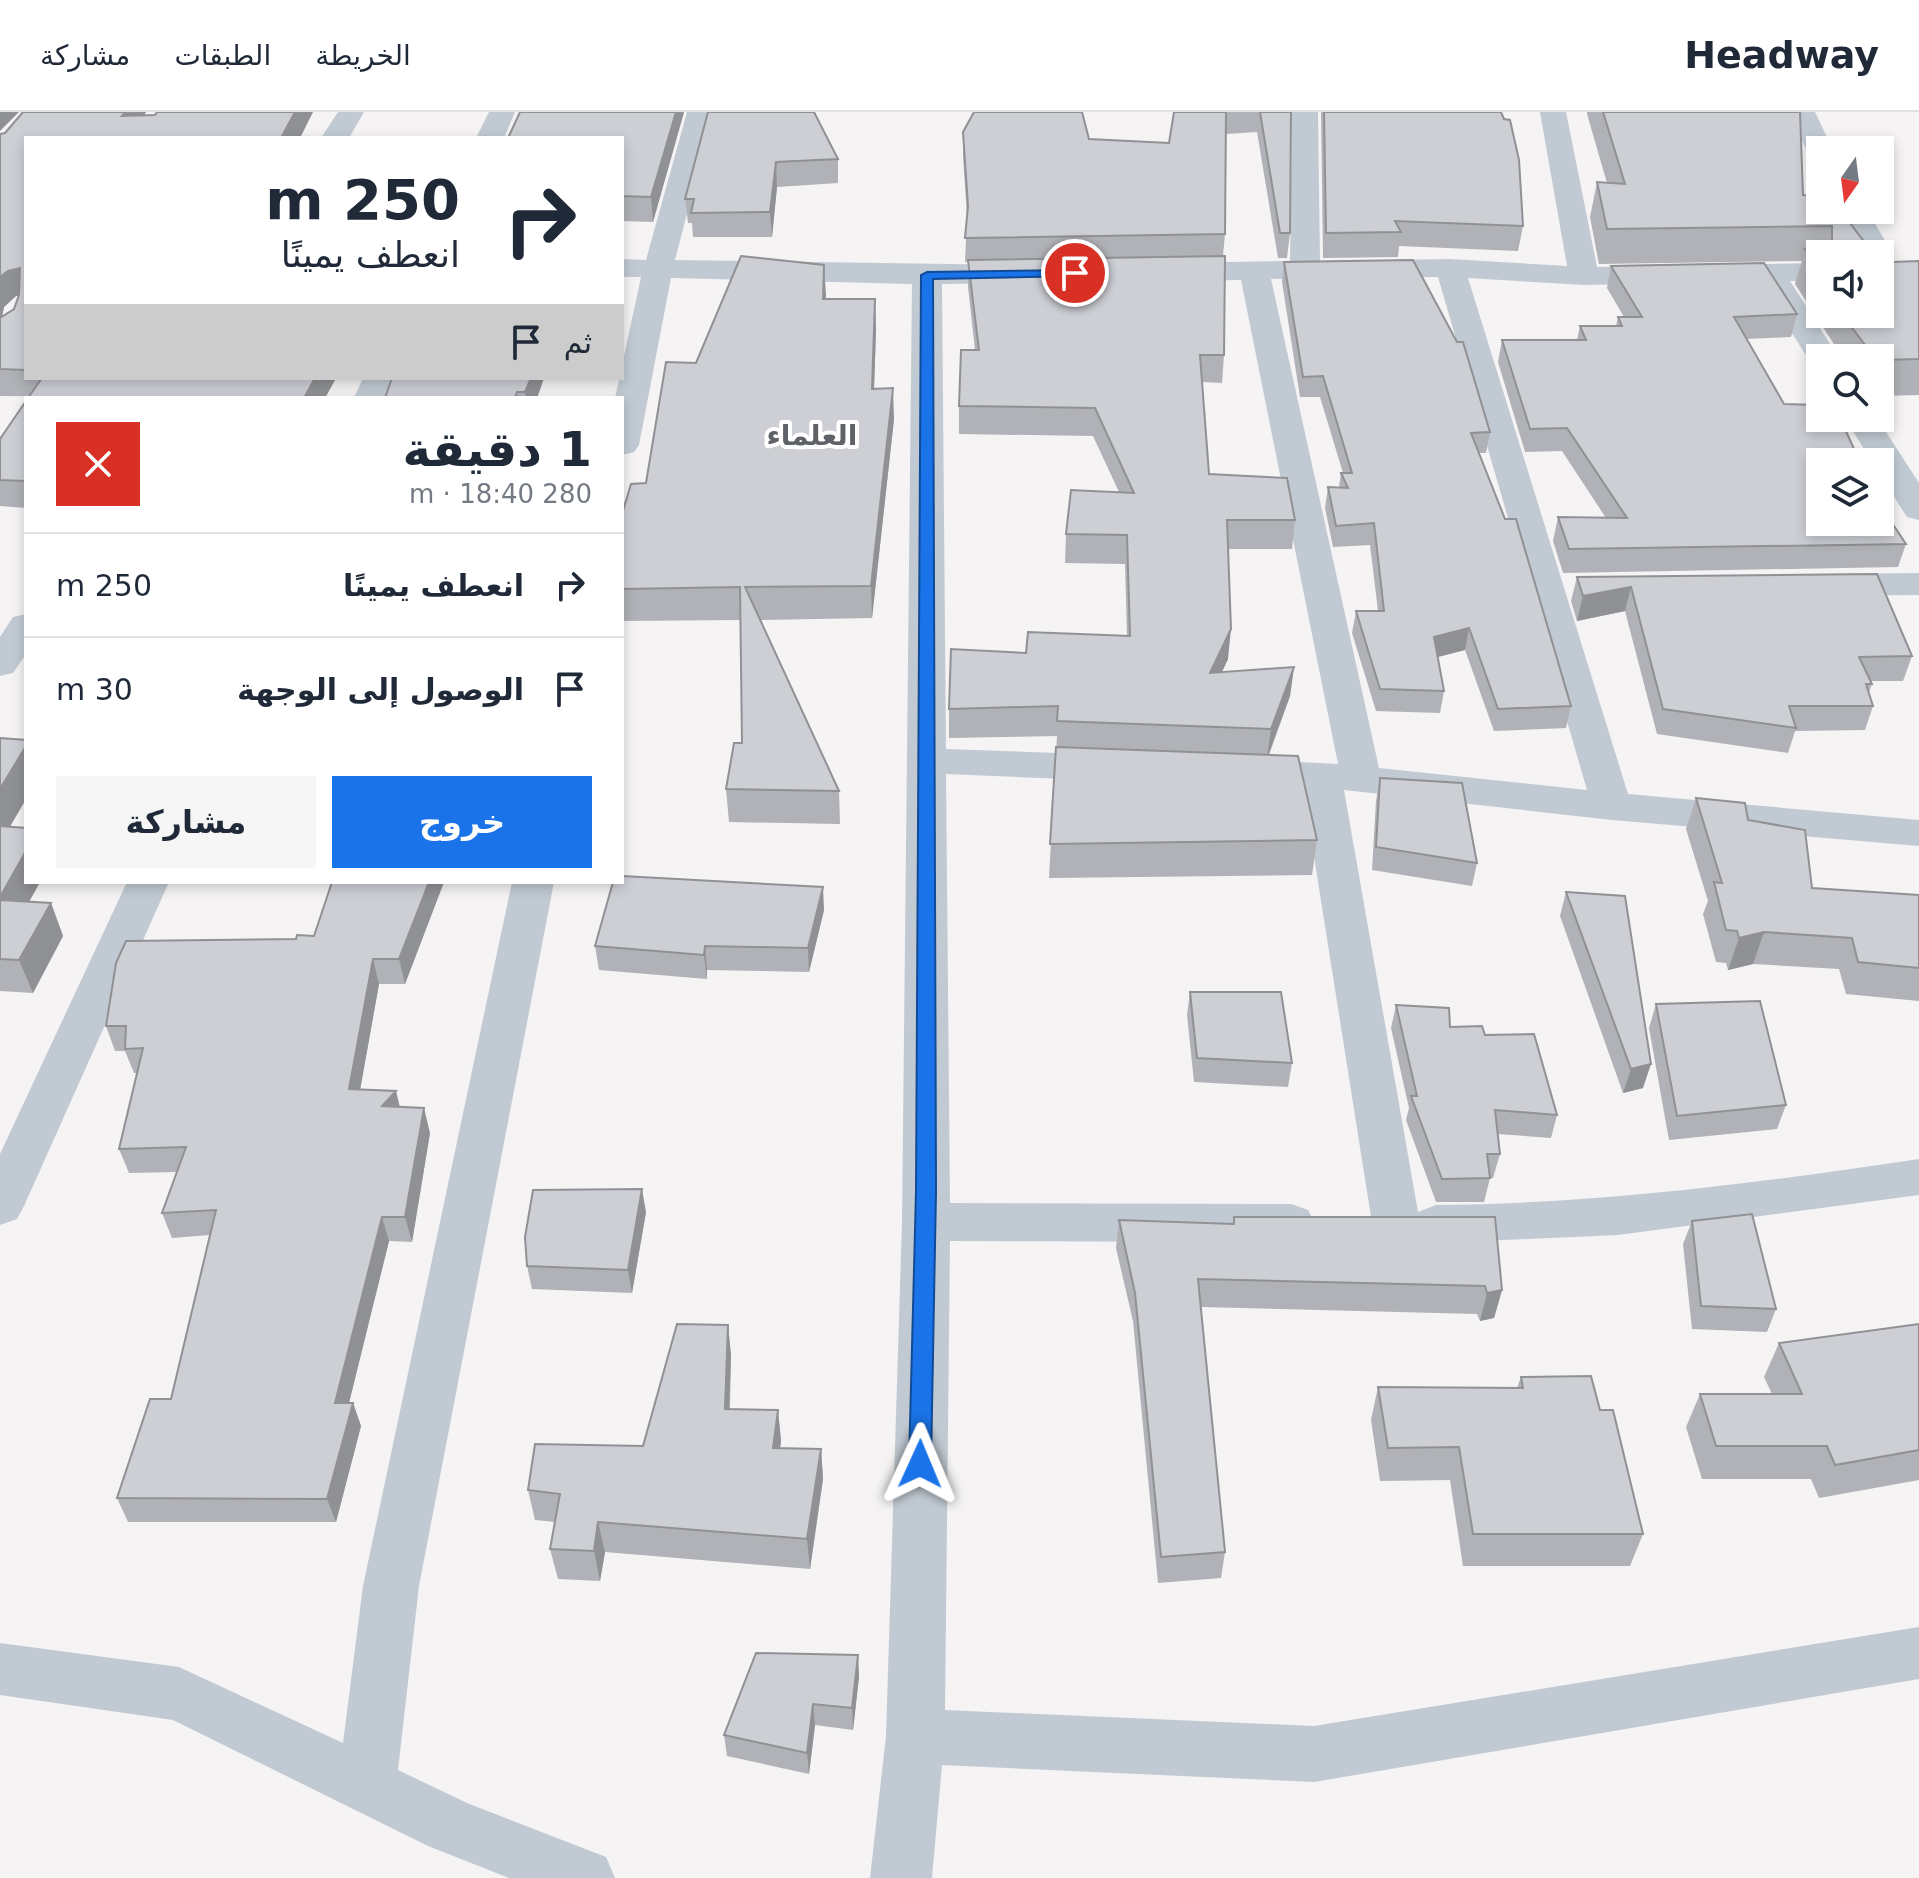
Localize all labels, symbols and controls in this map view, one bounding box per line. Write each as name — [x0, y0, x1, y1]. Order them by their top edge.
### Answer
text: Headway — [1684, 33, 1879, 77]
text: مشاركة — [40, 39, 130, 72]
text: الطبقات — [174, 39, 271, 72]
text: الخريطة — [315, 39, 411, 72]
north arrow — [1806, 136, 1894, 224]
map controls — [1806, 136, 1894, 536]
text: 250 m — [265, 167, 460, 232]
icon: right — [488, 168, 592, 272]
text: انعطف يمينًا — [281, 234, 460, 275]
pin — [1041, 239, 1109, 307]
button: sound — [1806, 240, 1894, 328]
icon: arrive — [1053, 251, 1097, 295]
icon: arrive — [504, 320, 548, 364]
text: ثم — [564, 325, 592, 360]
button: search — [1806, 344, 1894, 432]
district label: العلماء — [767, 419, 857, 452]
text: 1 دقيقة — [403, 421, 592, 477]
button: close — [56, 422, 140, 506]
button: layers — [1806, 448, 1894, 536]
text: 280 m · 18:40 — [409, 479, 592, 509]
icon: right — [548, 563, 592, 607]
text: 250 m — [56, 568, 152, 603]
text: انعطف يمينًا — [343, 568, 524, 603]
icon: arrive — [548, 667, 592, 711]
text: 30 m — [56, 672, 133, 707]
text: الوصول إلى الوجهة — [237, 672, 524, 707]
button: مشاركة — [56, 776, 316, 868]
button: خروج — [332, 776, 592, 868]
position arrow — [878, 1422, 962, 1506]

